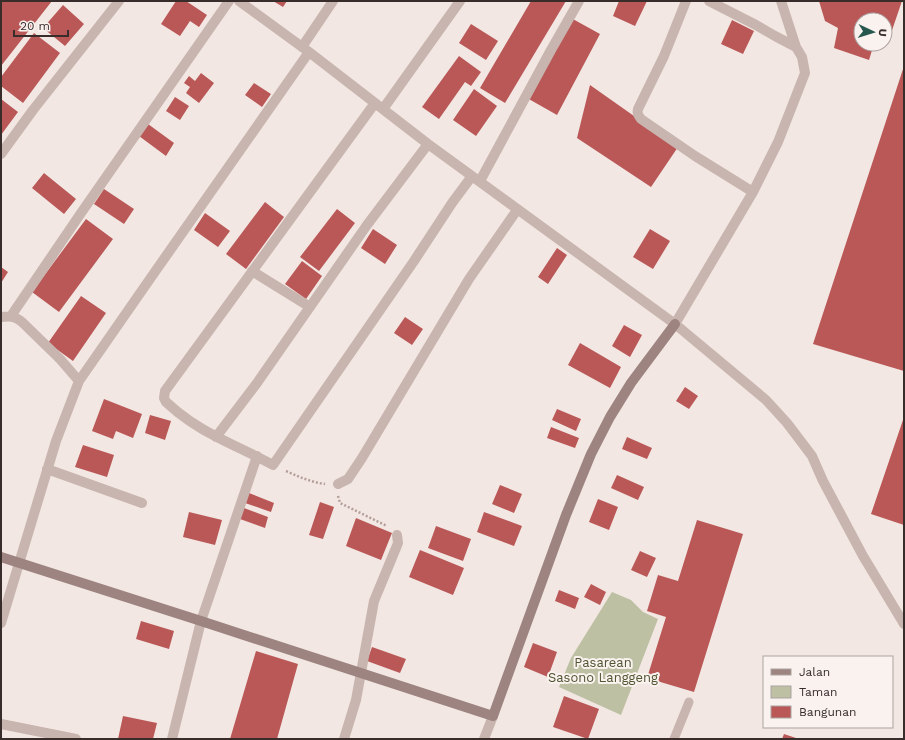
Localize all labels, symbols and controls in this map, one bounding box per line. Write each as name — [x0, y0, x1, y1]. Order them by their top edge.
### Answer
scale bar — [14, 12, 68, 38]
north arrow — [853, 12, 893, 52]
text: 20 m — [20, 19, 50, 33]
text: U — [876, 28, 889, 37]
park label: Pasarean Sasono Langgeng — [548, 655, 658, 685]
legend — [763, 656, 893, 728]
text: Jalan — [799, 665, 830, 679]
text: Taman — [799, 685, 837, 699]
text: Bangunan — [799, 705, 857, 719]

